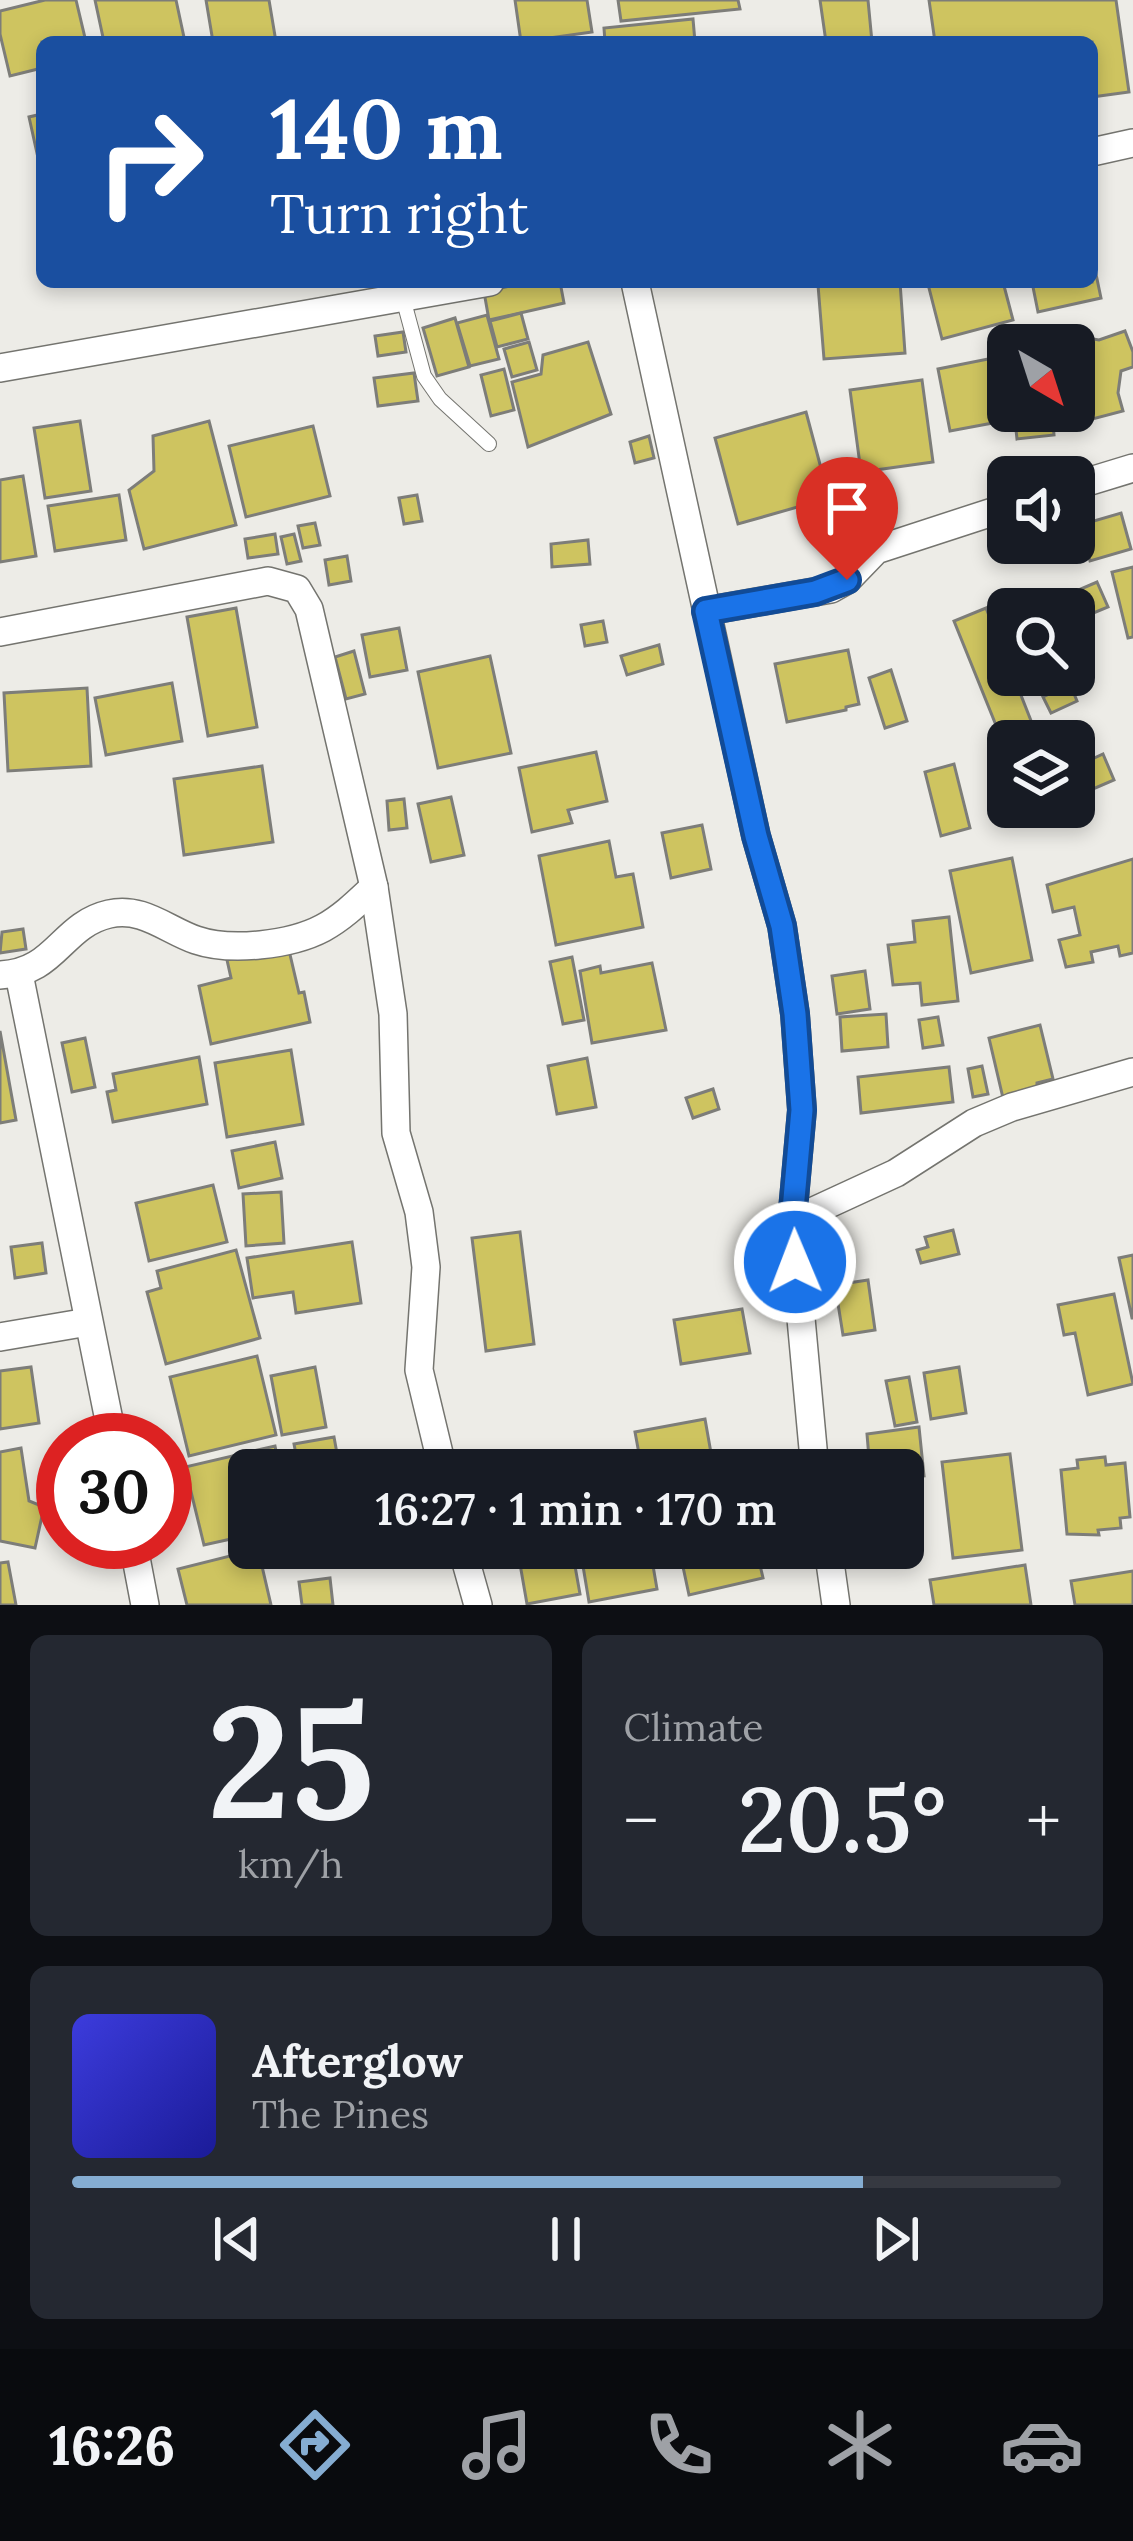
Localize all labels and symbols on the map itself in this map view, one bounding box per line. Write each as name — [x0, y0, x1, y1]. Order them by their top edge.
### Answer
north arrow — [987, 324, 1095, 432]
pin — [796, 457, 898, 580]
position arrow — [732, 1199, 858, 1325]
speed limit sign: 30 — [36, 1413, 192, 1569]

